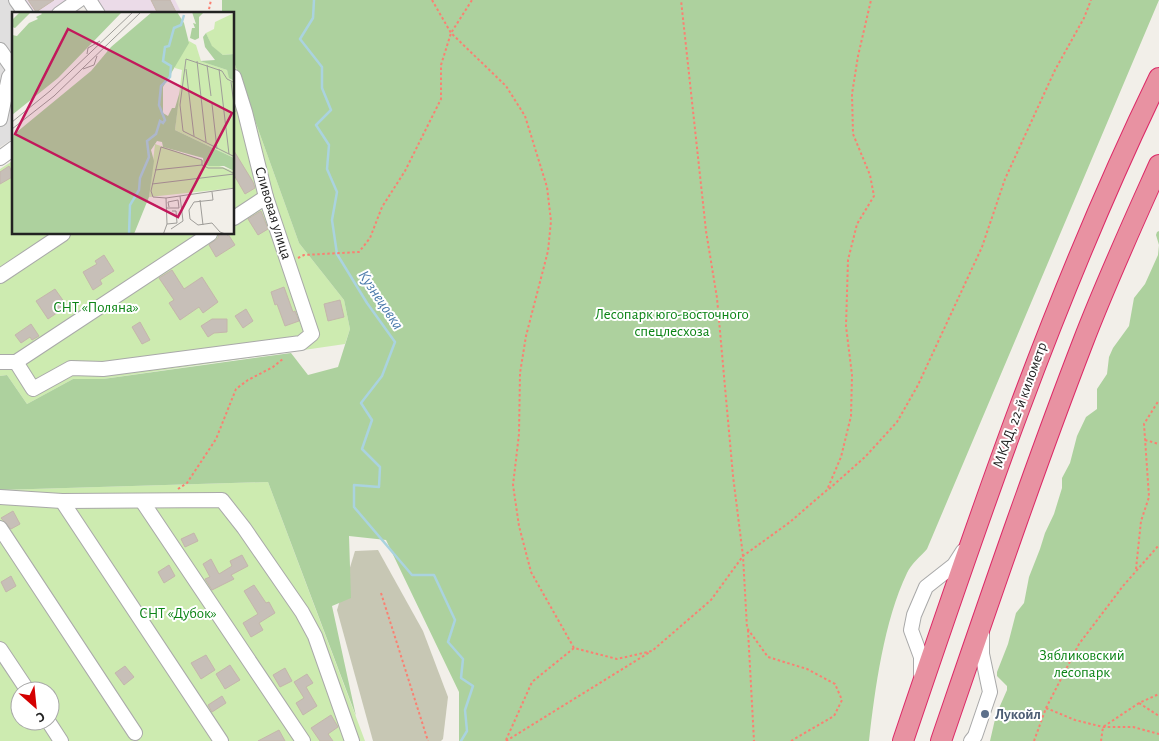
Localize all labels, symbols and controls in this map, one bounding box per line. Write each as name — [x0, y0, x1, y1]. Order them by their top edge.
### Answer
inset map — [12, 12, 235, 235]
street label: Сливовая улица — [252, 165, 294, 261]
water label: Кузнецовка — [356, 268, 407, 333]
park label: СНТ «Поляна» — [53, 300, 139, 315]
park label: Лесопарк юго-восточного спецлесхоза — [595, 307, 749, 339]
street label: МКАД, 22-й километр — [990, 340, 1050, 470]
park label: СНТ «Дубок» — [139, 606, 217, 621]
park label: Зябликовский лесопарк — [1039, 648, 1125, 680]
north arrow — [10, 681, 60, 731]
place label: Лукойл — [995, 707, 1041, 722]
marker: Лукойл — [979, 708, 991, 720]
text: С — [34, 709, 47, 725]

